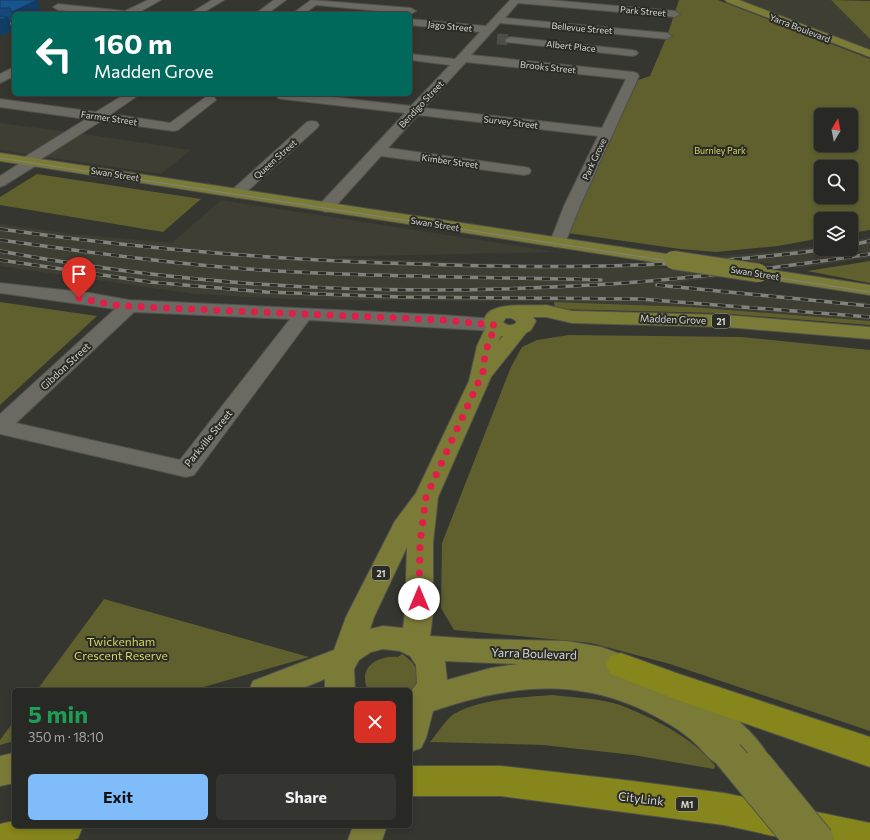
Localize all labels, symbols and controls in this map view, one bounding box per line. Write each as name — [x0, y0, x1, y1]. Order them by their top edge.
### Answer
street label: Park Street — [620, 4, 667, 19]
street label: Yarra Boulevard — [768, 11, 832, 45]
street label: Jago Street — [427, 18, 473, 34]
street label: Bellevue Street — [551, 20, 613, 36]
text: 160 m — [94, 26, 172, 60]
icon: left — [28, 28, 80, 80]
street label: Albert Place — [546, 38, 596, 54]
street label: Brooks Street — [520, 59, 577, 75]
text: Madden Grove — [94, 60, 213, 82]
street label: Bendigo Street — [396, 78, 446, 130]
north arrow — [814, 108, 858, 152]
map controls — [814, 108, 858, 256]
street label: Farmer Street — [80, 109, 138, 127]
street label: Survey Street — [483, 113, 539, 131]
street label: Park Grove — [580, 136, 609, 182]
street label: Queen Street — [251, 137, 299, 181]
park label: Burnley Park — [694, 145, 746, 156]
street label: Kimber Street — [421, 152, 479, 170]
button: search — [814, 160, 858, 204]
street label: Swan Street — [90, 165, 140, 183]
button: layers — [814, 212, 858, 256]
street label: Swan Street — [410, 215, 460, 233]
pin — [62, 257, 96, 298]
icon: arrive — [68, 263, 90, 285]
street label: Swan Street — [730, 264, 780, 282]
street label: Madden Grove — [640, 312, 706, 326]
road number: 21 — [712, 314, 730, 328]
street label: Gibdon Street — [38, 340, 92, 392]
street label: Parkville Street — [182, 407, 234, 469]
road number: 21 — [372, 566, 390, 580]
position arrow — [398, 578, 440, 620]
park label: Twickenham Crescent Reserve — [74, 634, 168, 662]
street label: Yarra Boulevard — [491, 645, 577, 661]
text: 5 min — [28, 699, 88, 728]
button: close — [354, 701, 396, 743]
text: 350 m · 18:10 — [28, 729, 104, 745]
button: Exit — [28, 774, 208, 820]
button: Share — [216, 774, 396, 820]
street label: CityLink — [617, 788, 665, 808]
road number: M1 — [676, 797, 698, 811]

